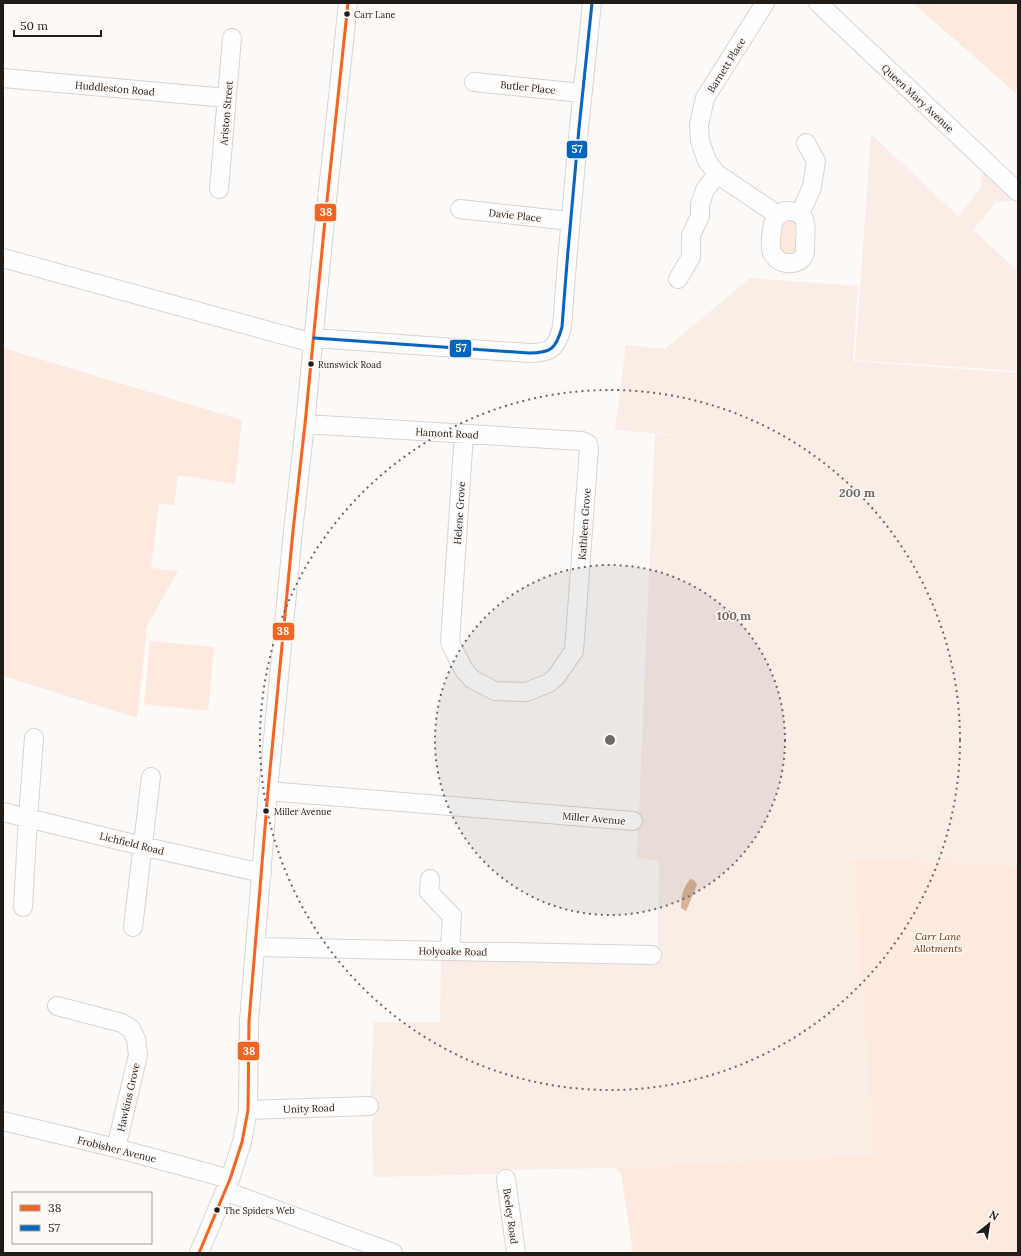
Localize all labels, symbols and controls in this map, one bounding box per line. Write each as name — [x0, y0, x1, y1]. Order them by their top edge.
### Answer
marker: Carr Lane — [342, 9, 352, 19]
place label: Carr Lane — [354, 9, 396, 20]
scale bar — [14, 12, 101, 38]
text: 50 m — [20, 18, 48, 33]
street label: Barnett Place — [704, 35, 749, 95]
street label: Queen Mary Avenue — [879, 62, 957, 136]
street label: Butler Place — [500, 78, 557, 97]
street label: Huddleston Road — [75, 79, 155, 98]
street label: Ariston Street — [217, 80, 236, 147]
line badge: 57 — [566, 140, 588, 159]
text: 57 — [571, 142, 583, 156]
line badge: 38 — [314, 203, 337, 222]
text: 38 — [320, 205, 332, 219]
street label: Davie Place — [488, 206, 543, 225]
line badge: 57 — [449, 339, 472, 358]
text: 57 — [455, 341, 467, 355]
marker: Runswick Road — [306, 359, 316, 369]
place label: Runswick Road — [318, 359, 382, 370]
street label: Hamont Road — [415, 425, 479, 442]
street label: Helene Grove — [451, 480, 468, 545]
text: 200 m — [839, 485, 875, 500]
street label: Kathleen Grove — [576, 487, 594, 560]
text: 100 m — [717, 608, 751, 623]
line badge: 38 — [272, 622, 295, 641]
text: 38 — [277, 624, 289, 638]
centre of rings — [603, 733, 617, 747]
marker: Miller Avenue — [261, 806, 271, 816]
place label: Miller Avenue — [274, 806, 331, 817]
street label: Miller Avenue — [562, 809, 627, 828]
street label: Lichfield Road — [98, 829, 166, 858]
park label: Carr Lane Allotments — [913, 930, 962, 955]
street label: Holyoake Road — [418, 944, 488, 959]
line badge: 38 — [237, 1041, 260, 1061]
text: 38 — [243, 1044, 255, 1058]
street label: Hawkins Grove — [114, 1061, 143, 1133]
street label: Unity Road — [283, 1101, 335, 1116]
street label: Frobisher Avenue — [76, 1133, 158, 1166]
street label: Beeley Road — [500, 1187, 521, 1245]
legend — [12, 1192, 152, 1244]
text: 38 — [48, 1200, 62, 1215]
north arrow — [969, 1204, 1009, 1244]
marker: The Spiders Web — [212, 1205, 222, 1215]
place label: The Spiders Web — [224, 1205, 295, 1216]
text: N — [987, 1207, 1002, 1224]
text: 57 — [48, 1220, 61, 1235]

